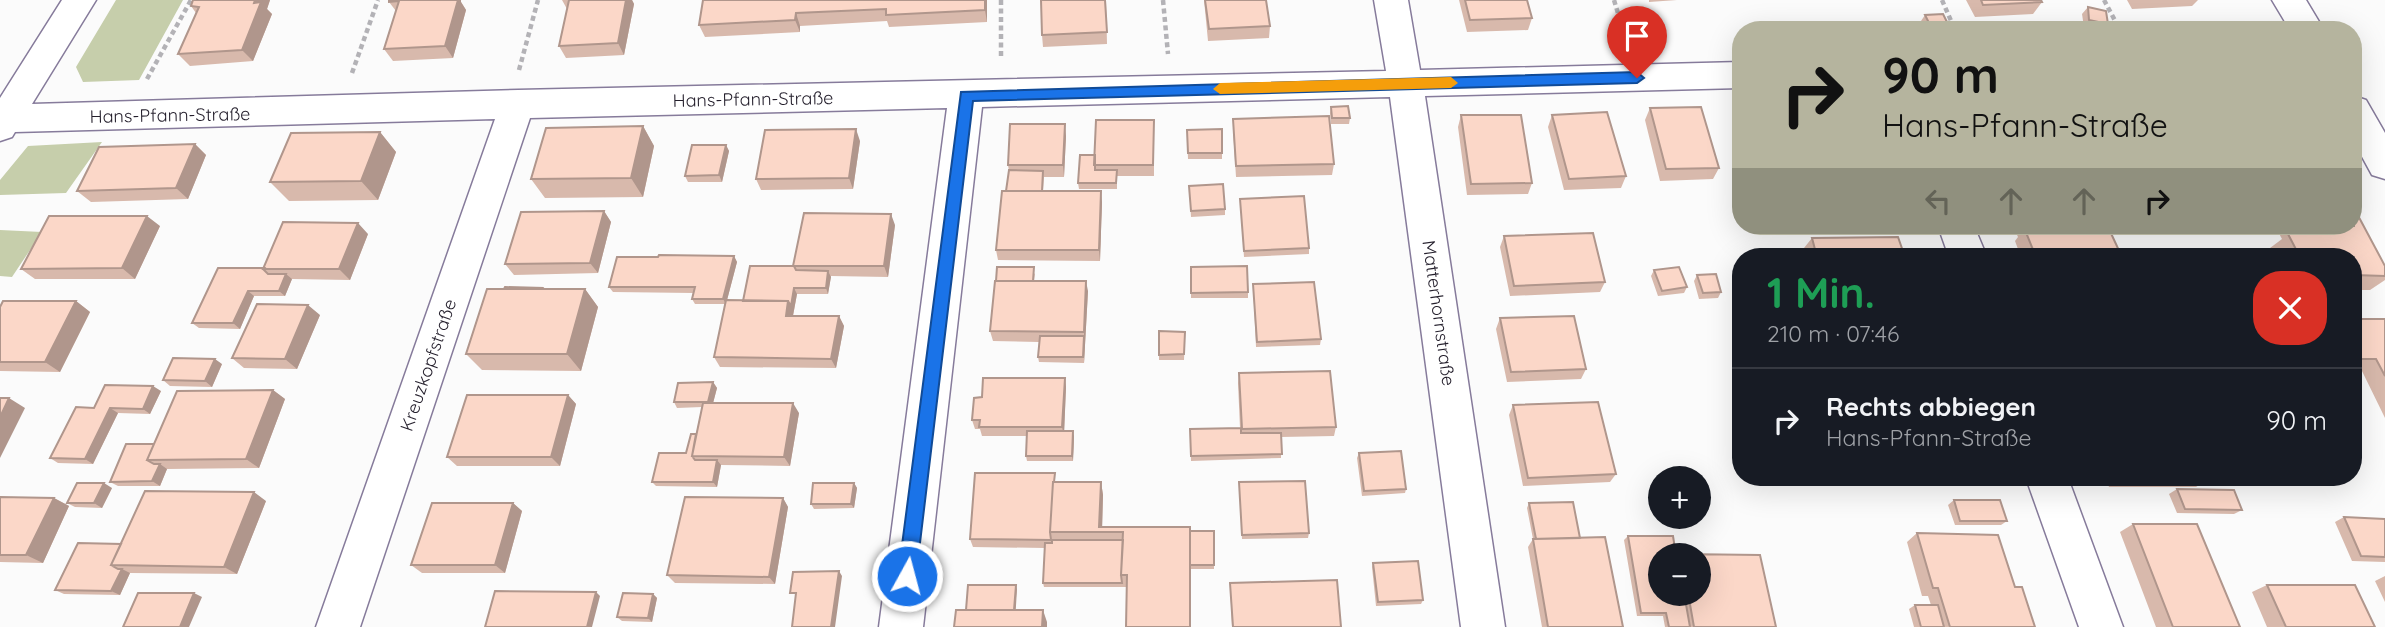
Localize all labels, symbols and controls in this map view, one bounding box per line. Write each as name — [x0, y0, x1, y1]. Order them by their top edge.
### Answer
pin — [1607, 6, 1667, 78]
icon: arrive — [1618, 17, 1656, 55]
text: 90 m — [1882, 44, 1999, 105]
icon: right — [1767, 49, 1858, 140]
street label: Hans-Pfann-Straße — [672, 86, 834, 112]
street label: Hans-Pfann-Straße — [89, 102, 251, 128]
text: Hans-Pfann-Straße — [1882, 105, 2168, 145]
icon: left — [1919, 182, 1957, 220]
icon: ahead — [1992, 182, 2030, 220]
icon: ahead — [2065, 182, 2103, 220]
icon: right — [2138, 182, 2176, 220]
street label: Matterhornstraße — [1417, 239, 1461, 387]
text: 1 Min. — [1767, 266, 1875, 319]
button: close — [2253, 271, 2327, 345]
street label: Kreuzkopfstraße — [395, 296, 461, 434]
text: 210 m · 07:46 — [1767, 319, 1899, 348]
text: Rechts abbiegen — [1826, 390, 2036, 423]
icon: right — [1767, 402, 1805, 440]
text: 90 m — [2266, 404, 2327, 437]
text: Hans-Pfann-Straße — [1826, 423, 2031, 452]
map controls — [1648, 466, 1711, 606]
button: + — [1648, 466, 1711, 529]
position arrow — [870, 539, 944, 613]
button: − — [1648, 543, 1711, 606]

